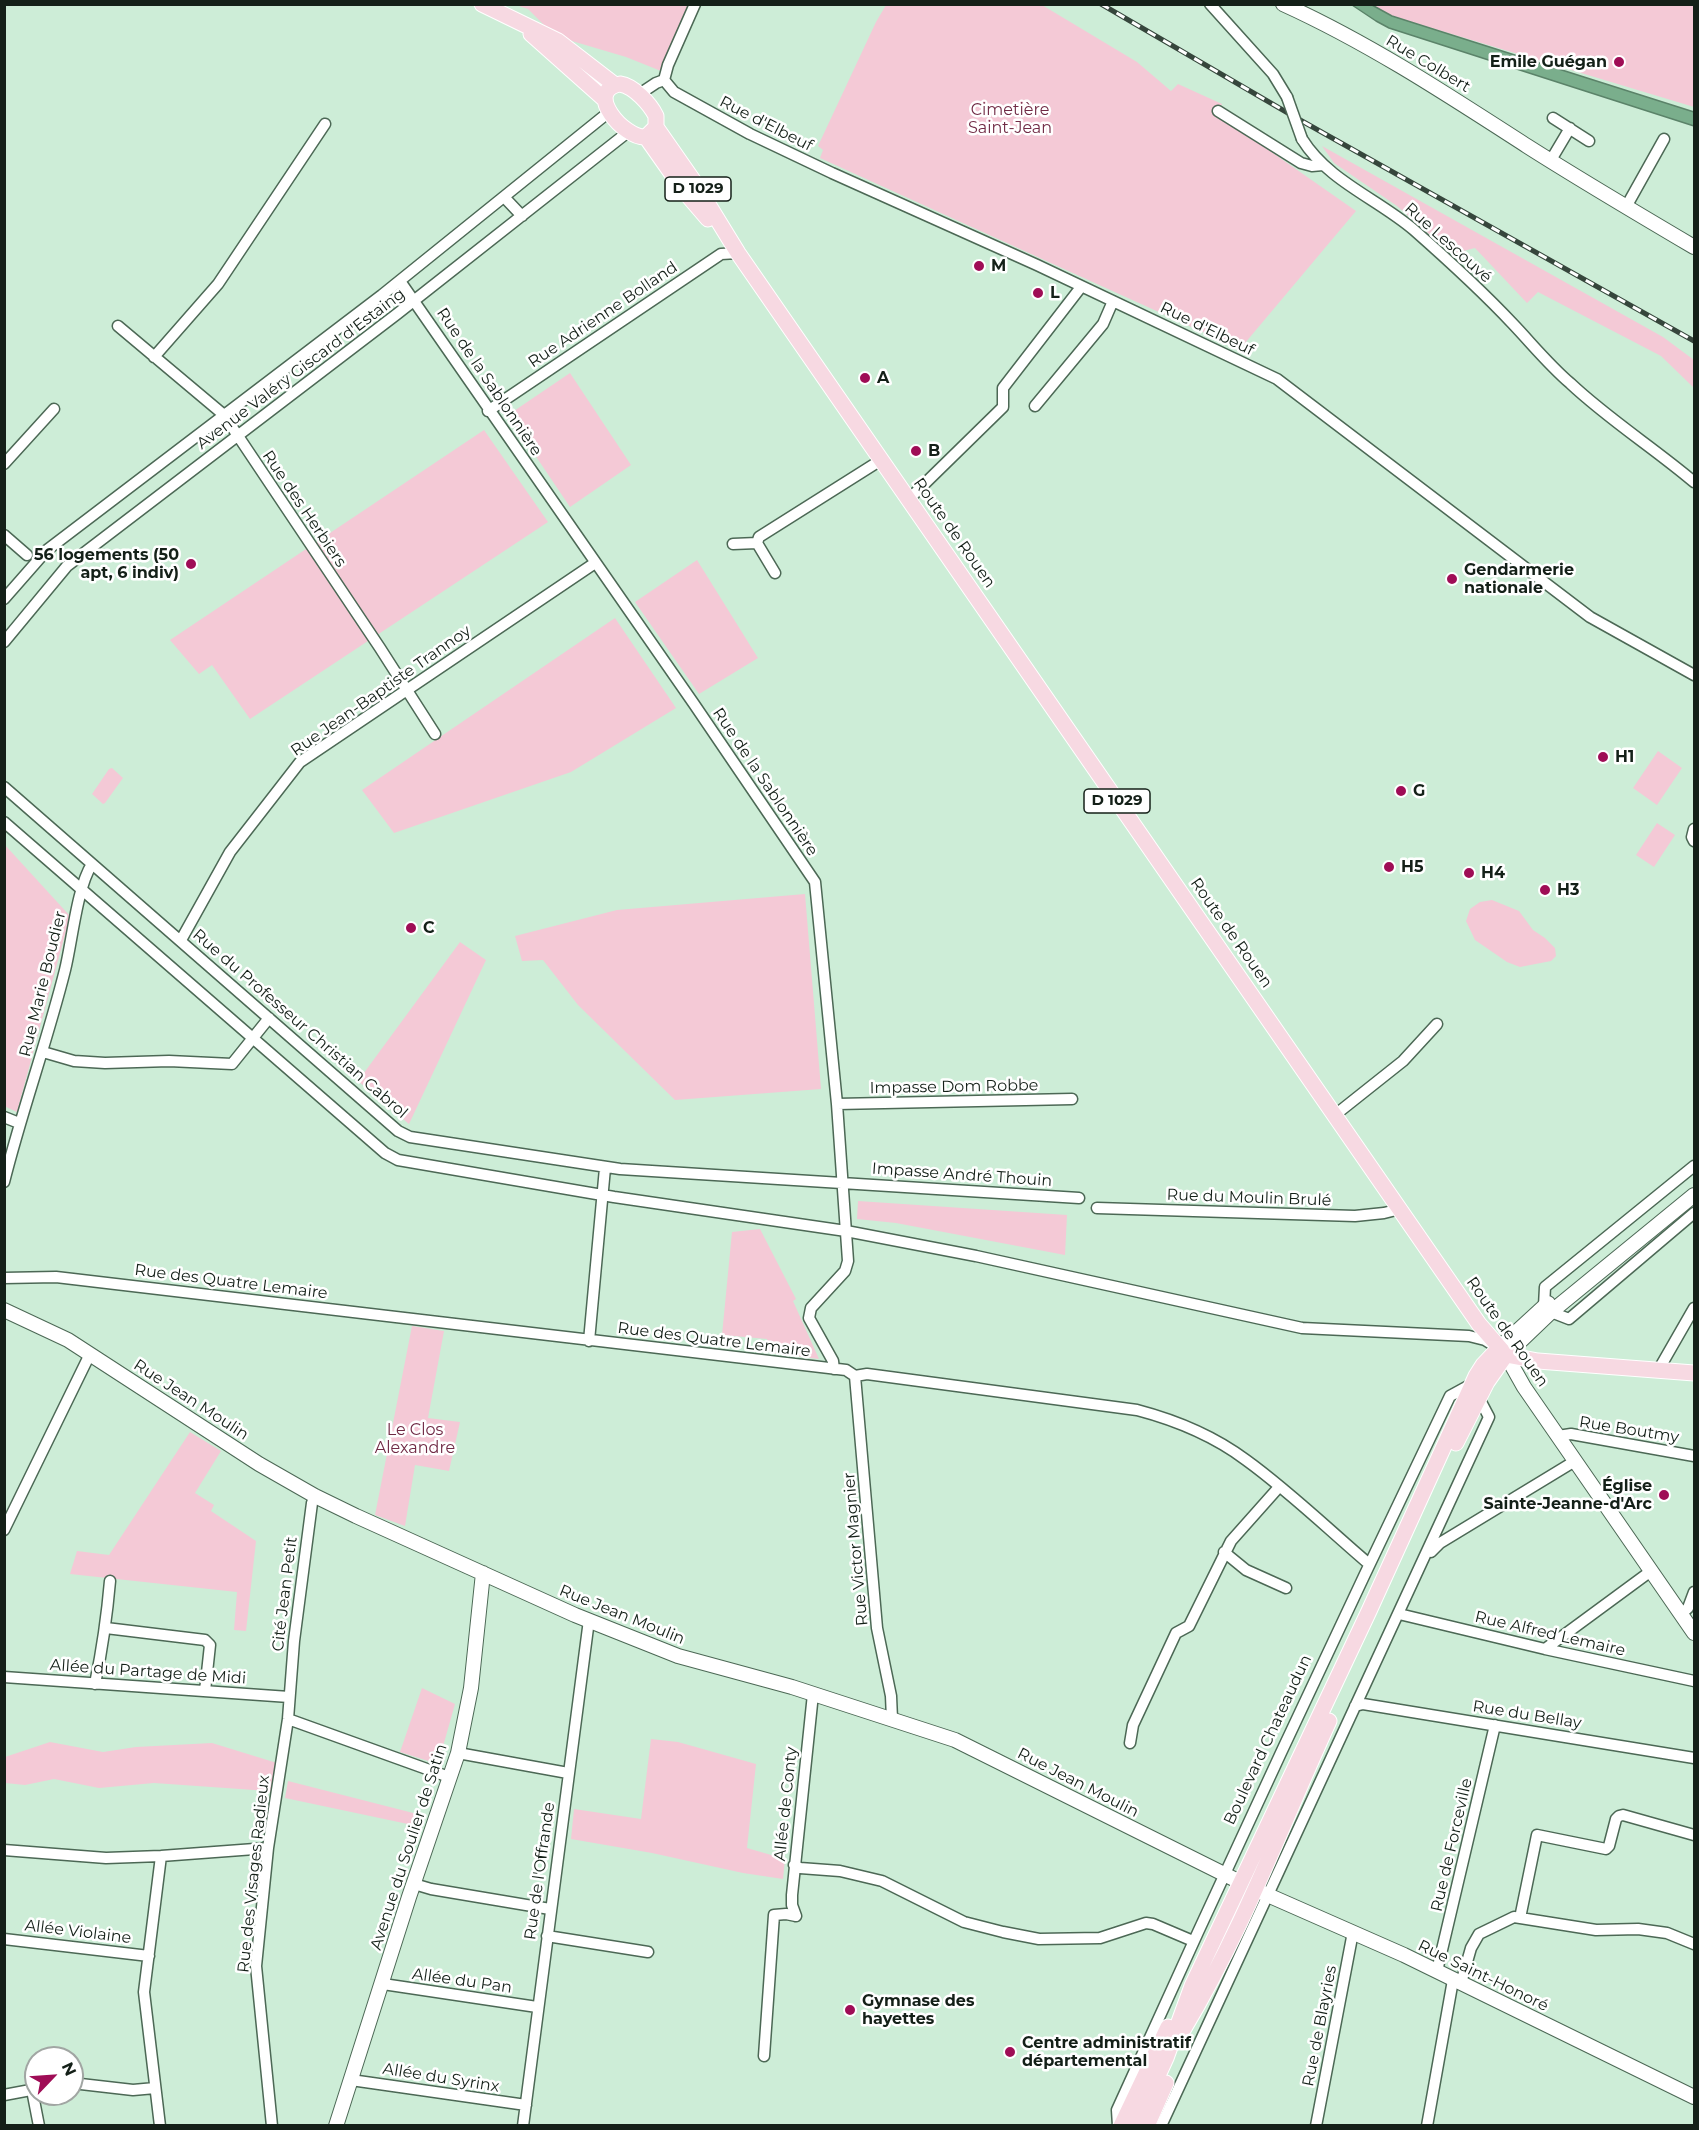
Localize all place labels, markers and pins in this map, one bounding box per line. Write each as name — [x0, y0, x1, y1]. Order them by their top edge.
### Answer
place label: Emile Guégan — [1490, 52, 1607, 72]
marker: Emile Guégan — [1612, 55, 1626, 69]
place label: M — [991, 256, 1006, 276]
marker: M — [972, 259, 986, 273]
place label: L — [1050, 283, 1060, 303]
marker: L — [1031, 286, 1045, 300]
place label: A — [877, 368, 889, 388]
marker: A — [858, 371, 872, 385]
place label: B — [928, 441, 940, 461]
marker: B — [909, 444, 923, 458]
place label: 56 logements (50 apt, 6 indiv) — [34, 545, 179, 583]
marker: 56 logements (50 apt, 6 indiv) — [184, 557, 198, 571]
place label: Gendarmerie nationale — [1464, 560, 1574, 598]
marker: Gendarmerie nationale — [1445, 572, 1459, 586]
place label: H1 — [1615, 747, 1634, 767]
marker: H1 — [1596, 750, 1610, 764]
place label: G — [1413, 781, 1425, 801]
marker: G — [1394, 784, 1408, 798]
place label: H5 — [1401, 857, 1423, 877]
marker: H5 — [1382, 860, 1396, 874]
place label: H4 — [1481, 863, 1505, 883]
marker: H4 — [1462, 866, 1476, 880]
place label: H3 — [1557, 880, 1579, 900]
marker: H3 — [1538, 883, 1552, 897]
place label: C — [423, 918, 435, 938]
marker: C — [404, 921, 418, 935]
place label: Église Sainte-Jeanne-d'Arc — [1484, 1476, 1652, 1514]
marker: Église Sainte-Jeanne-d'Arc — [1657, 1488, 1671, 1502]
place label: Gymnase des hayettes — [862, 1991, 974, 2029]
marker: Gymnase des hayettes — [843, 2003, 857, 2017]
place label: Centre administratif départemental — [1022, 2033, 1191, 2071]
marker: Centre administratif départemental — [1003, 2045, 1017, 2059]

